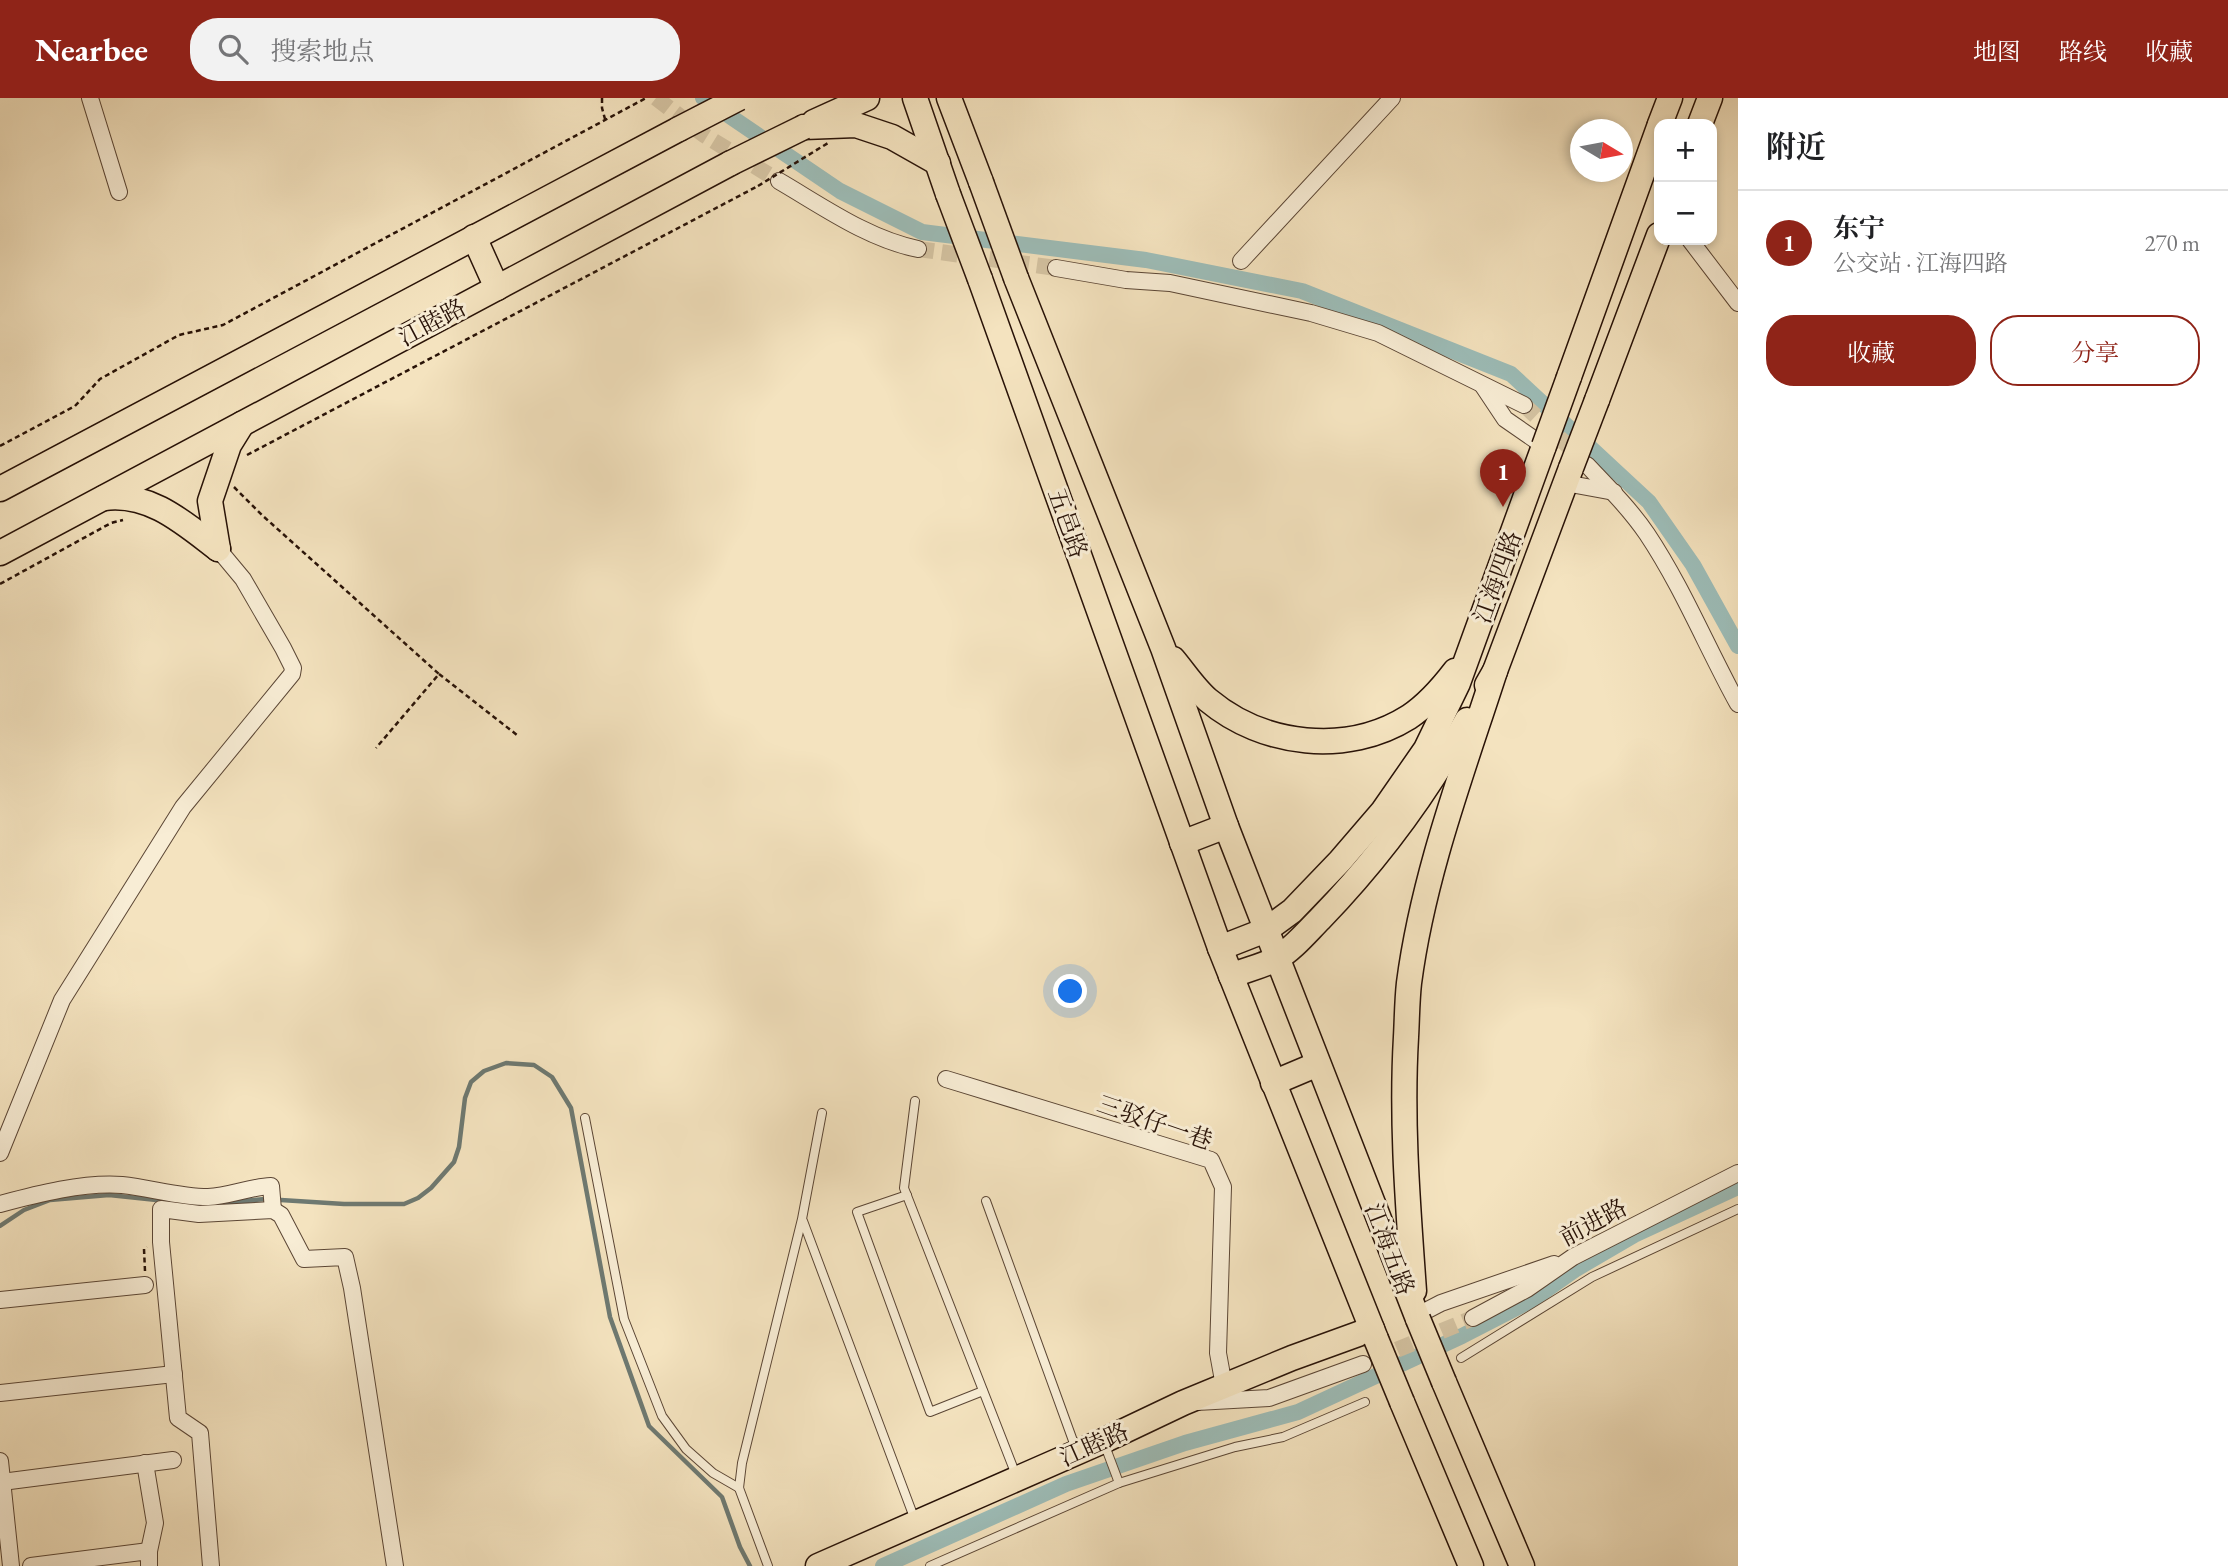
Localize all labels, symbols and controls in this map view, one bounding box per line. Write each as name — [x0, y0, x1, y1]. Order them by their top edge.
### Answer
search box — [190, 18, 680, 81]
text: Nearbee — [35, 28, 148, 71]
icon: search — [214, 30, 252, 68]
text: 搜索地点 — [270, 34, 374, 68]
text: 地图 — [1973, 36, 2021, 67]
text: 路线 — [2059, 36, 2107, 67]
text: 收藏 — [2145, 36, 2193, 67]
north arrow — [1570, 119, 1633, 182]
map controls — [1654, 119, 1717, 245]
button: + — [1654, 119, 1717, 182]
text: 附近 — [1766, 127, 1826, 166]
button: − — [1654, 182, 1717, 245]
text: 东宁 — [1833, 211, 1885, 245]
text: 1 — [1783, 228, 1795, 258]
text: 270 m — [2144, 228, 2200, 258]
text: 公交站 · 江海四路 — [1833, 248, 2008, 278]
street label: 江睦路 — [393, 291, 471, 353]
button: 收藏 — [1766, 315, 1976, 386]
button: 分享 — [1990, 315, 2200, 386]
pin: 1 — [1480, 449, 1526, 507]
street label: 五邑路 — [1041, 484, 1095, 562]
street label: 江海四路 — [1466, 527, 1528, 627]
your location — [1053, 974, 1087, 1008]
street label: 三驳仔一巷 — [1093, 1088, 1217, 1156]
street label: 前进路 — [1554, 1191, 1632, 1253]
street label: 江海五路 — [1358, 1199, 1422, 1299]
street label: 江睦路 — [1055, 1415, 1133, 1473]

